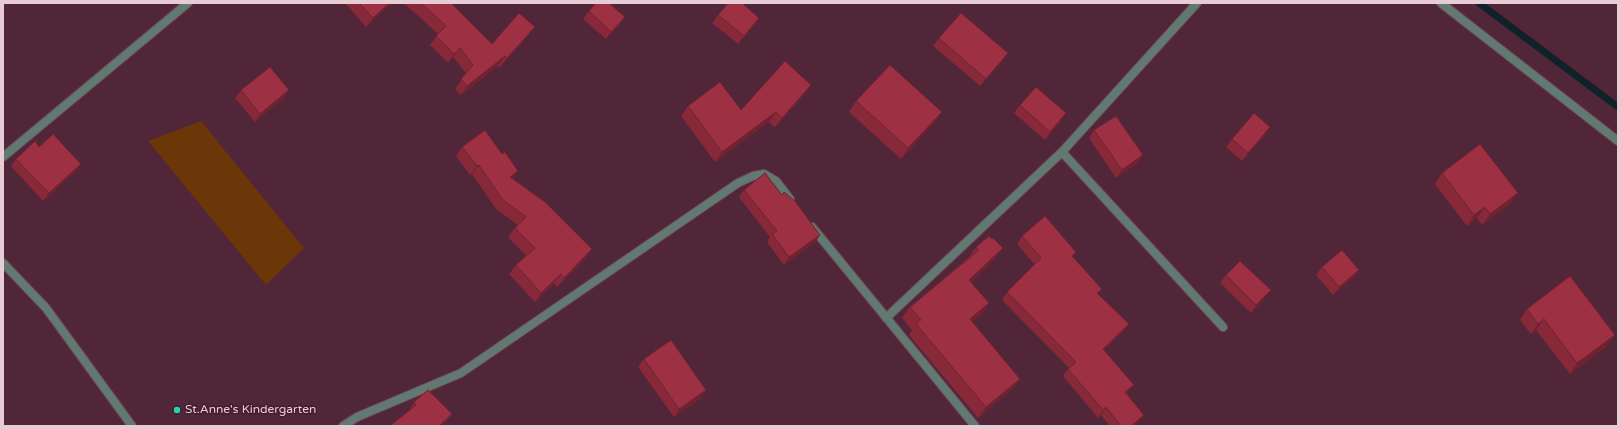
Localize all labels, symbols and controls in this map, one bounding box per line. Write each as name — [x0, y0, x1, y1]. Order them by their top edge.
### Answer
place label: St.Anne's Kindergarten — [185, 403, 316, 417]
marker: St.Anne's Kindergarten — [172, 405, 182, 415]

